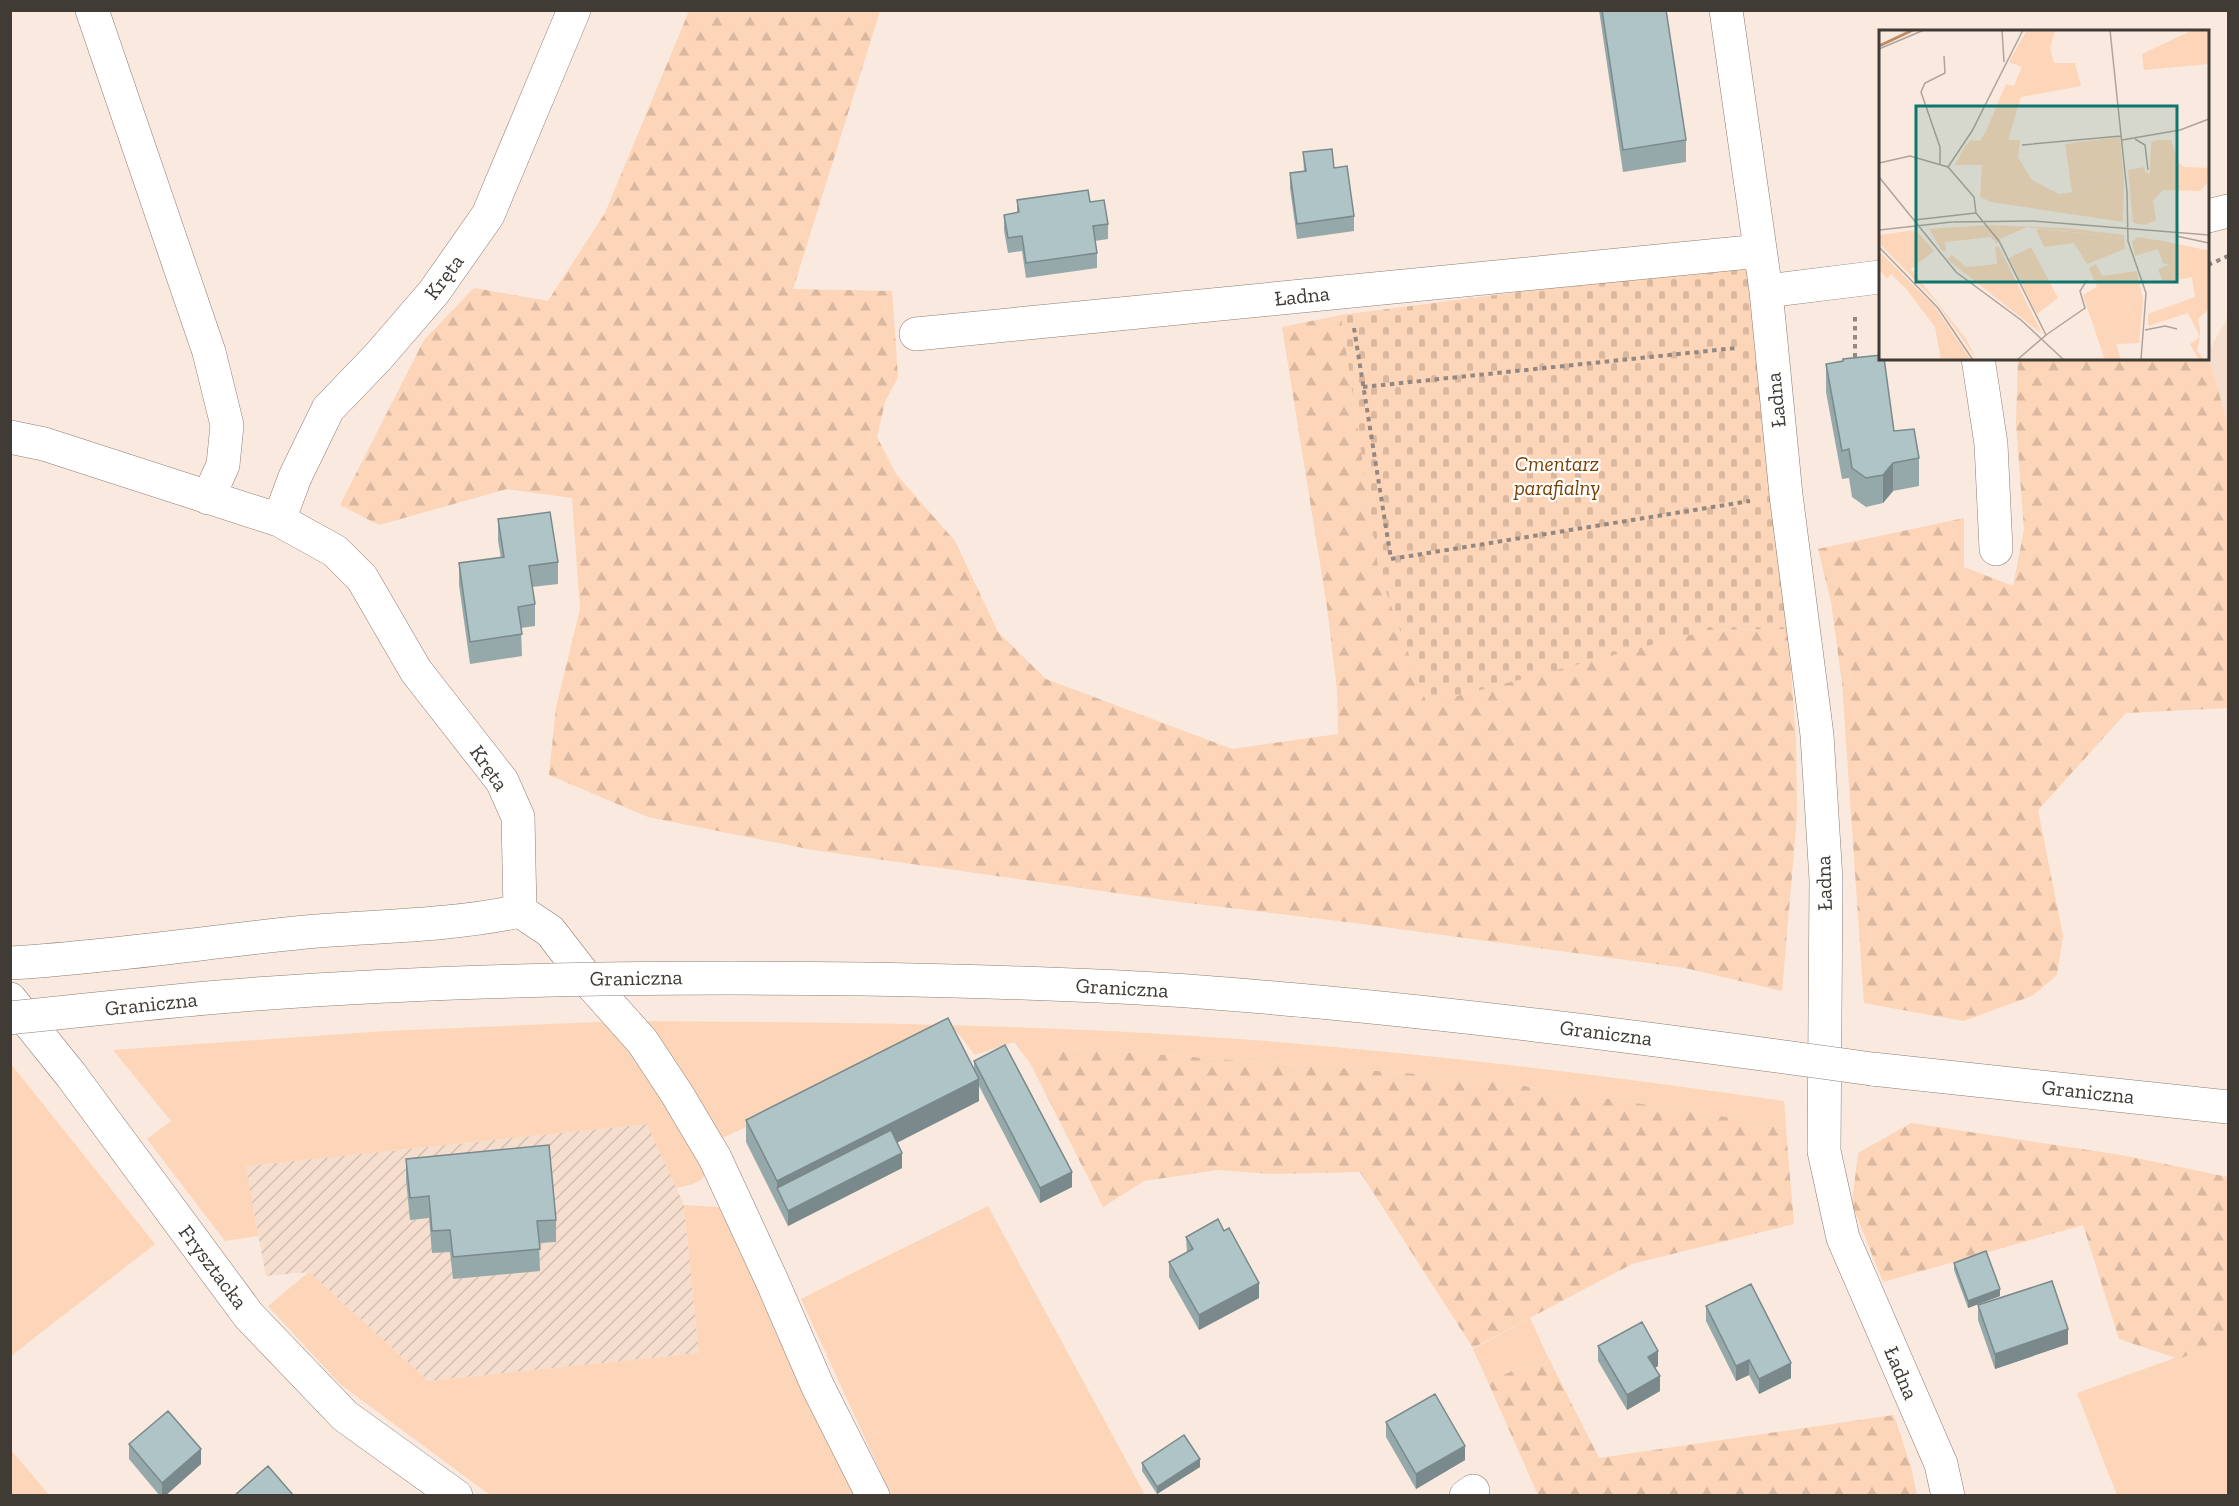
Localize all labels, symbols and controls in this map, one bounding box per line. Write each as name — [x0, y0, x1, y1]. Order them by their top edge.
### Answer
inset map — [1879, 30, 2209, 360]
street label: Kręta — [419, 249, 469, 304]
street label: Ładna — [1273, 280, 1331, 311]
street label: Ładna — [1760, 371, 1791, 429]
park label: Cmentarz parafialny — [1513, 451, 1600, 500]
street label: Kręta — [465, 740, 514, 795]
street label: Ładna — [1810, 855, 1837, 911]
street label: Graniczna — [589, 964, 683, 991]
street label: Graniczna — [1075, 973, 1169, 1002]
street label: Graniczna — [103, 986, 199, 1021]
street label: Graniczna — [1558, 1014, 1654, 1051]
street label: Graniczna — [2040, 1074, 2136, 1109]
street label: Frysztacka — [174, 1220, 253, 1314]
street label: Ładna — [1879, 1342, 1924, 1403]

